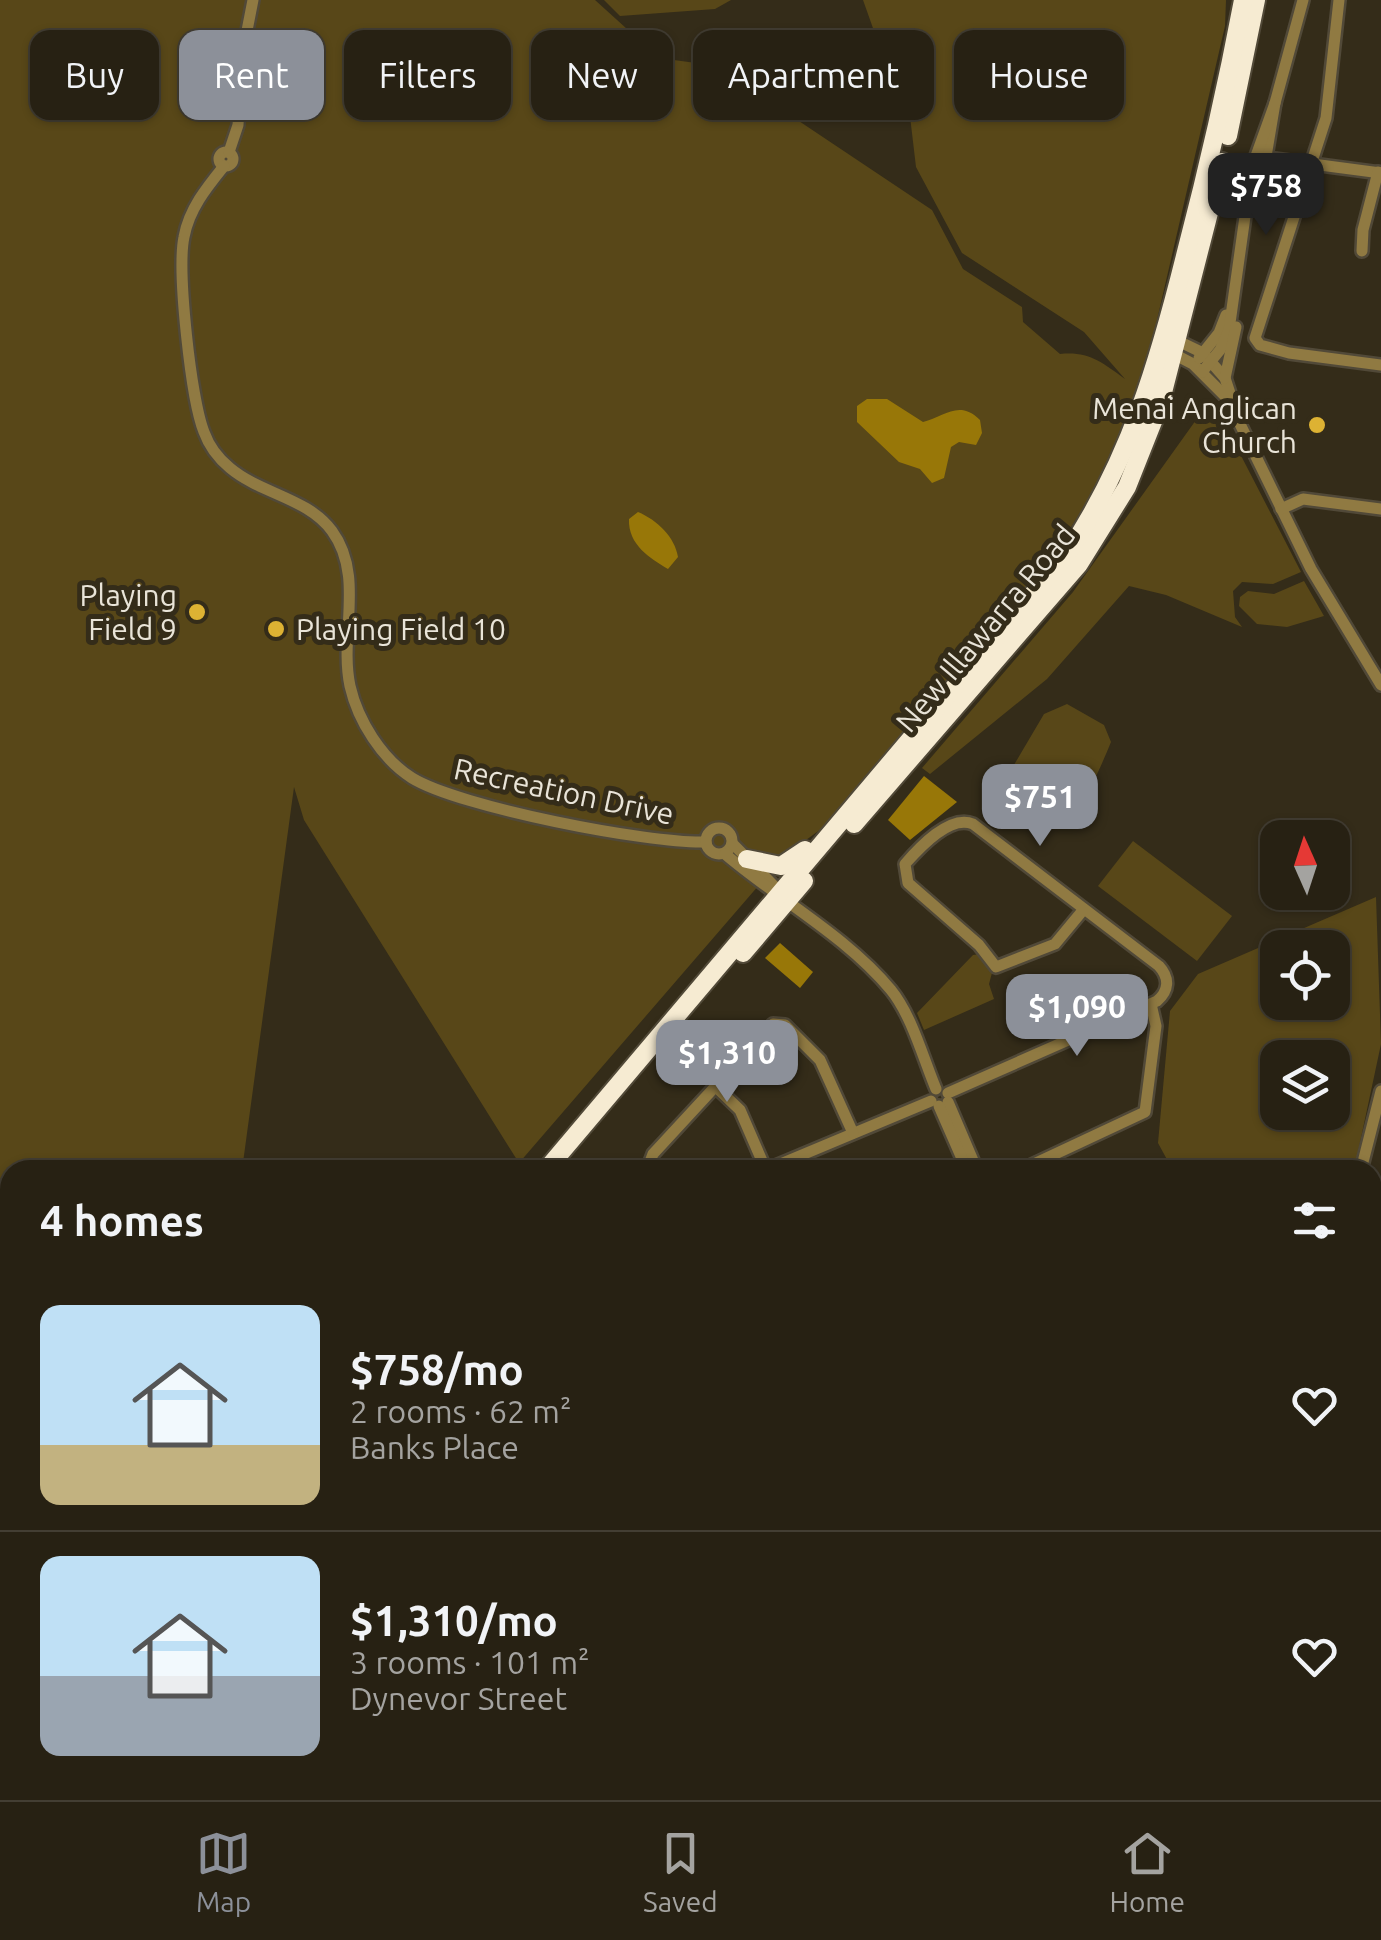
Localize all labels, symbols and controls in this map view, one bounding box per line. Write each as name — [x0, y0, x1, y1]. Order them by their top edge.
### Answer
chip: Buy — [30, 30, 159, 120]
chip: Rent — [179, 30, 324, 120]
chip: Filters — [344, 30, 511, 120]
chip: New — [531, 30, 673, 120]
chip: Apartment — [693, 30, 934, 120]
chip: House — [954, 30, 1124, 120]
pin: $758 — [1207, 153, 1325, 238]
text: $758 — [1230, 167, 1302, 203]
place label: Menai Anglican Church — [1092, 391, 1297, 459]
marker: Menai Anglican Church — [1306, 414, 1328, 436]
street label: New Illawarra Road — [888, 518, 1082, 738]
place label: Playing Field 9 — [80, 578, 177, 646]
marker: Playing Field 9 — [186, 601, 208, 623]
place label: Playing Field 10 — [296, 612, 506, 646]
marker: Playing Field 10 — [265, 618, 287, 640]
street label: Recreation Drive — [451, 751, 677, 831]
pin: $751 — [981, 764, 1099, 849]
text: $751 — [1004, 778, 1076, 814]
north arrow — [1260, 820, 1350, 910]
map controls — [1260, 820, 1350, 1130]
button: locate — [1260, 930, 1350, 1020]
pin: $1,090 — [996, 974, 1158, 1059]
text: $1,090 — [1028, 988, 1126, 1024]
pin: $1,310 — [646, 1020, 808, 1105]
text: $1,310 — [678, 1034, 776, 1070]
button: layers — [1260, 1040, 1350, 1130]
icon: filters — [1287, 1193, 1342, 1248]
text: 4 homes — [40, 1197, 204, 1244]
icon: home — [120, 1345, 240, 1465]
text: $758/mo — [350, 1346, 524, 1393]
icon: heart — [1287, 1378, 1342, 1433]
text: 2 rooms · 62 m² — [350, 1393, 571, 1429]
text: Banks Place — [350, 1429, 519, 1465]
icon: home — [120, 1596, 240, 1716]
text: $1,310/mo — [350, 1597, 558, 1644]
icon: heart — [1287, 1629, 1342, 1684]
text: 3 rooms · 101 m² — [350, 1644, 590, 1680]
text: Dynevor Street — [350, 1680, 567, 1716]
tab: Map — [196, 1826, 251, 1917]
tab: Saved — [643, 1826, 718, 1917]
tab: Home — [1109, 1826, 1185, 1917]

